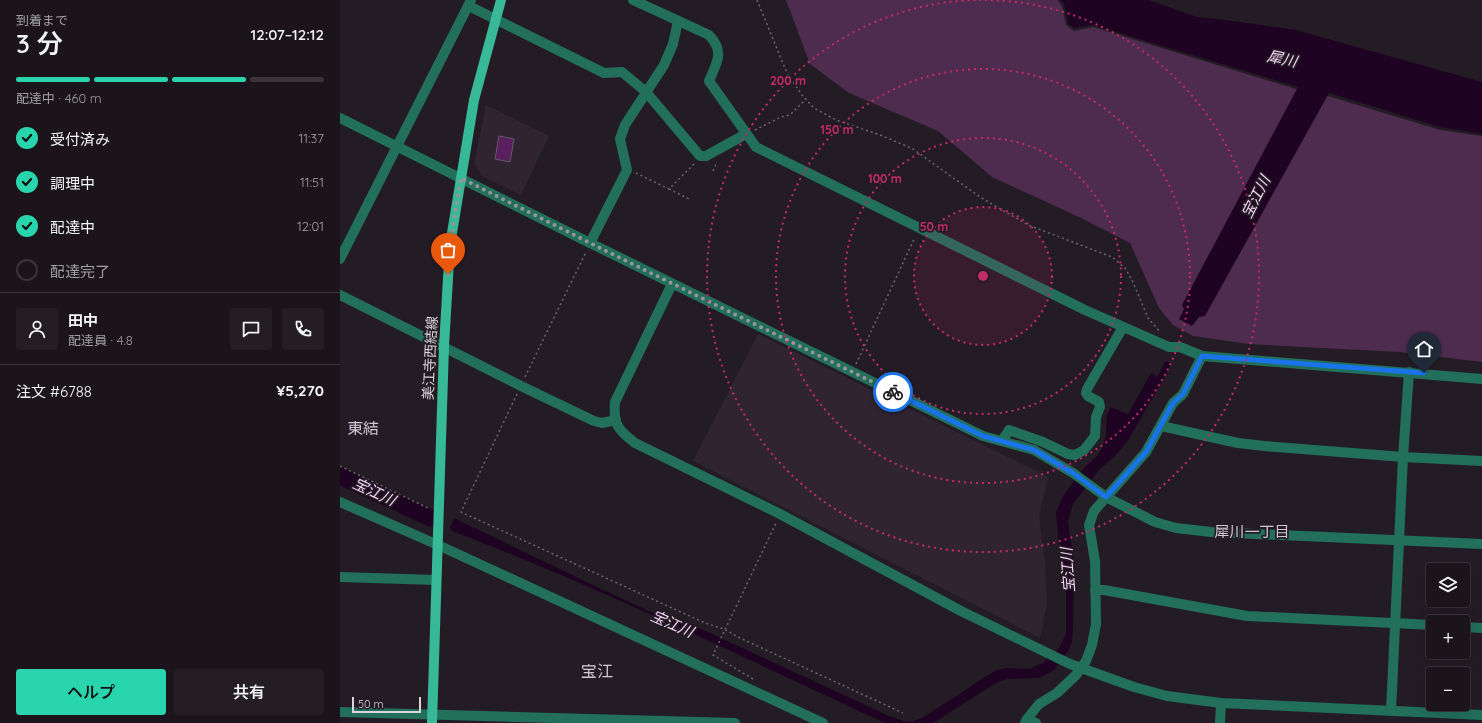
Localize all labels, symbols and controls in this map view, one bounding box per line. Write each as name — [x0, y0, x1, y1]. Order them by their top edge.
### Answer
text: 到着まで — [16, 12, 68, 28]
text: 12:07–12:12 — [250, 25, 324, 44]
text: 3 分 — [16, 27, 63, 60]
water label: 犀川 — [1265, 46, 1301, 71]
text: 200 m — [770, 73, 806, 88]
text: 配達中 · 460 m — [16, 90, 102, 106]
text: 150 m — [820, 122, 854, 137]
icon: check — [16, 127, 38, 149]
text: 受付済み — [50, 130, 110, 149]
text: 11:37 — [298, 130, 324, 146]
icon: check — [16, 171, 38, 193]
text: 100 m — [868, 171, 902, 186]
water label: 宝江川 — [1237, 171, 1275, 221]
text: 調理中 — [50, 174, 95, 193]
text: 11:51 — [300, 174, 324, 190]
icon: check — [16, 215, 38, 237]
text: 配達中 — [50, 218, 95, 237]
text: 12:01 — [297, 218, 324, 234]
text: 50 m — [920, 219, 948, 234]
pin — [431, 233, 465, 274]
icon: bag — [437, 239, 459, 261]
text: 配達完了 — [50, 262, 110, 281]
centre of rings — [976, 269, 990, 283]
button: person — [16, 308, 58, 350]
button: chat — [230, 308, 272, 350]
button: phone — [282, 308, 324, 350]
text: 田中 — [68, 311, 98, 330]
street label: 美江寺西結線 — [419, 316, 441, 400]
text: 配達員 · 4.8 — [68, 332, 133, 348]
pin — [1407, 332, 1441, 373]
icon: home — [1413, 338, 1435, 360]
courier — [873, 372, 913, 412]
text: ¥5,270 — [276, 381, 324, 400]
icon: bike — [882, 381, 904, 403]
text: 注文 #6788 — [16, 382, 92, 401]
district label: 東結 — [347, 418, 379, 438]
water label: 宝江川 — [350, 473, 400, 511]
district label: 犀川一丁目 — [1214, 522, 1290, 541]
water label: 宝江川 — [1056, 545, 1079, 593]
map controls — [1426, 563, 1470, 711]
button: layers — [1426, 563, 1470, 607]
water label: 宝江川 — [648, 606, 698, 642]
button: + — [1426, 615, 1470, 659]
district label: 宝江 — [581, 661, 613, 681]
button: − — [1426, 667, 1470, 711]
button: ヘルプ — [16, 669, 166, 715]
button: 共有 — [174, 669, 324, 715]
scale bar — [352, 695, 421, 714]
text: 50 m — [358, 697, 384, 711]

